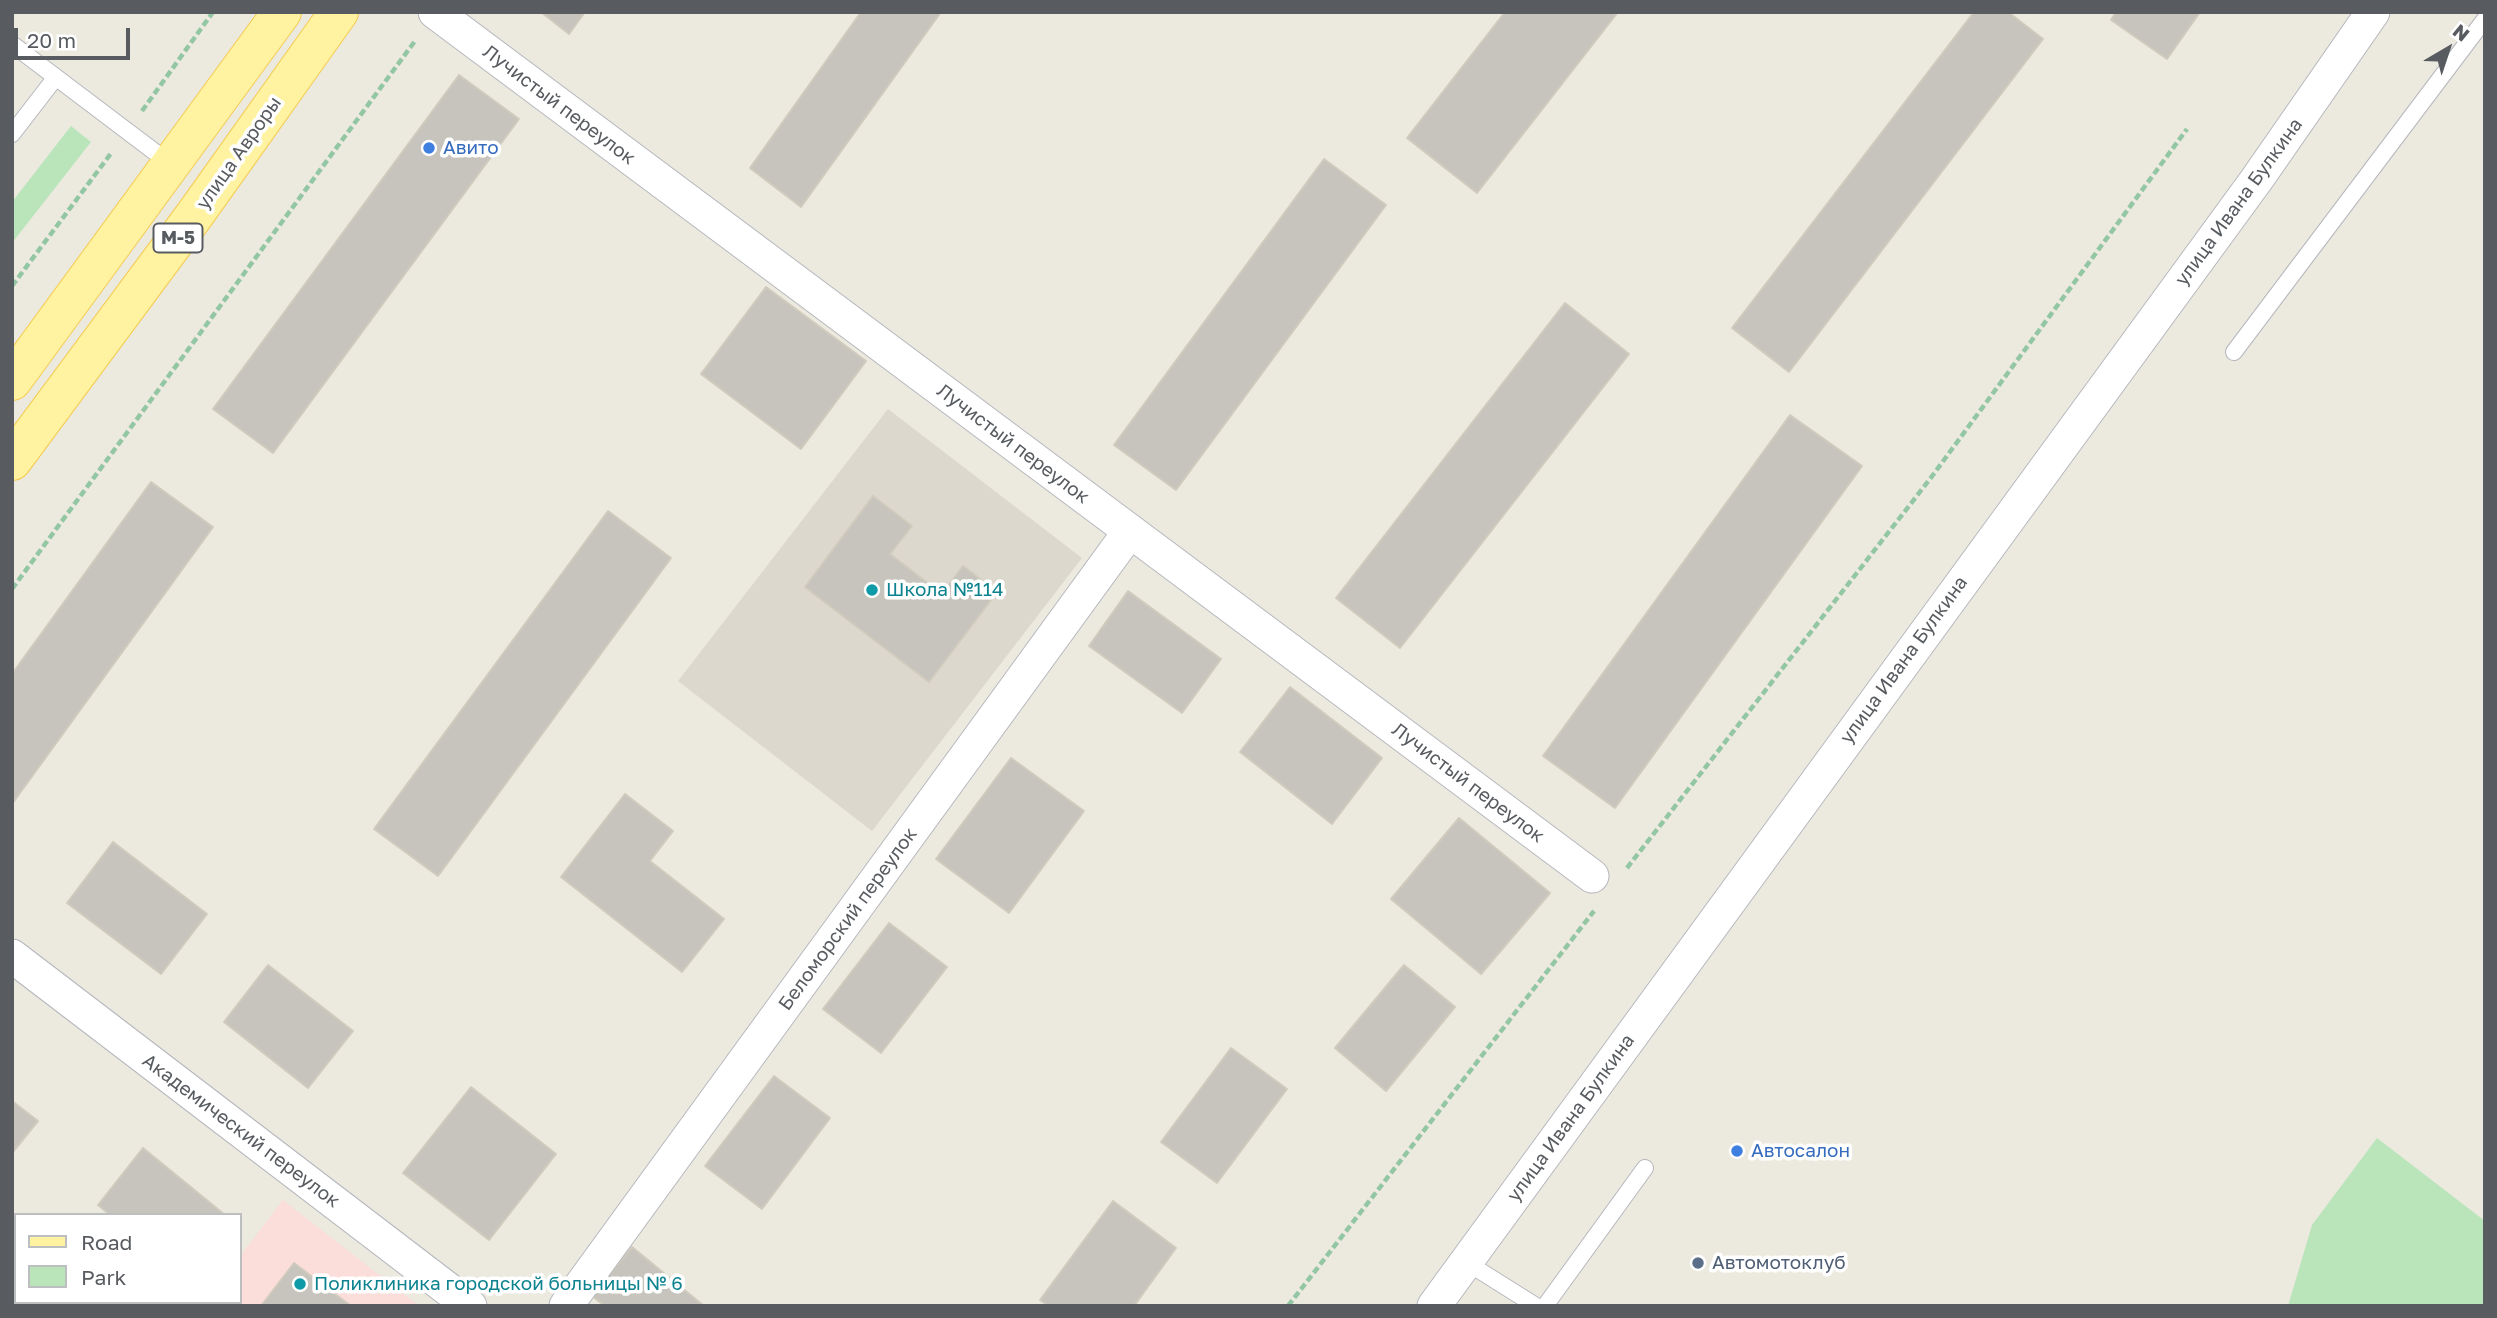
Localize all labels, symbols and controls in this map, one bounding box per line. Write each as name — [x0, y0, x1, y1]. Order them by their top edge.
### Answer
scale bar — [18, 14, 133, 58]
north arrow — [2413, 14, 2483, 84]
text: N — [2449, 19, 2474, 46]
text: 20 m — [27, 27, 76, 53]
street label: Лучистый переулок — [478, 40, 640, 170]
street label: улица Авроры — [192, 92, 286, 214]
street label: улица Ивана Булкина — [2171, 114, 2307, 290]
place label: Авито — [443, 137, 499, 159]
marker: Авито — [421, 140, 437, 156]
road number: М-5 — [154, 224, 202, 252]
street label: Лучистый переулок — [932, 379, 1094, 509]
street label: улица Ивана Булкина — [1836, 572, 1972, 748]
place label: Школа №114 — [886, 579, 1004, 601]
marker: Школа №114 — [864, 582, 880, 598]
street label: Лучистый переулок — [1387, 718, 1549, 848]
street label: Беломорский переулок — [774, 823, 922, 1015]
street label: улица Ивана Булкина — [1503, 1030, 1639, 1206]
street label: Академический переулок — [138, 1049, 344, 1213]
place label: Автосалон — [1751, 1140, 1850, 1162]
marker: Автосалон — [1729, 1143, 1745, 1159]
legend — [14, 1213, 242, 1304]
text: Road — [81, 1229, 132, 1255]
place label: Автомотоклуб — [1712, 1252, 1846, 1274]
marker: Автомотоклуб — [1690, 1255, 1706, 1271]
text: Park — [81, 1264, 126, 1290]
place label: Поликлиника городской больницы № 6 — [314, 1273, 683, 1295]
marker: Поликлиника городской больницы № 6 — [292, 1276, 308, 1292]

